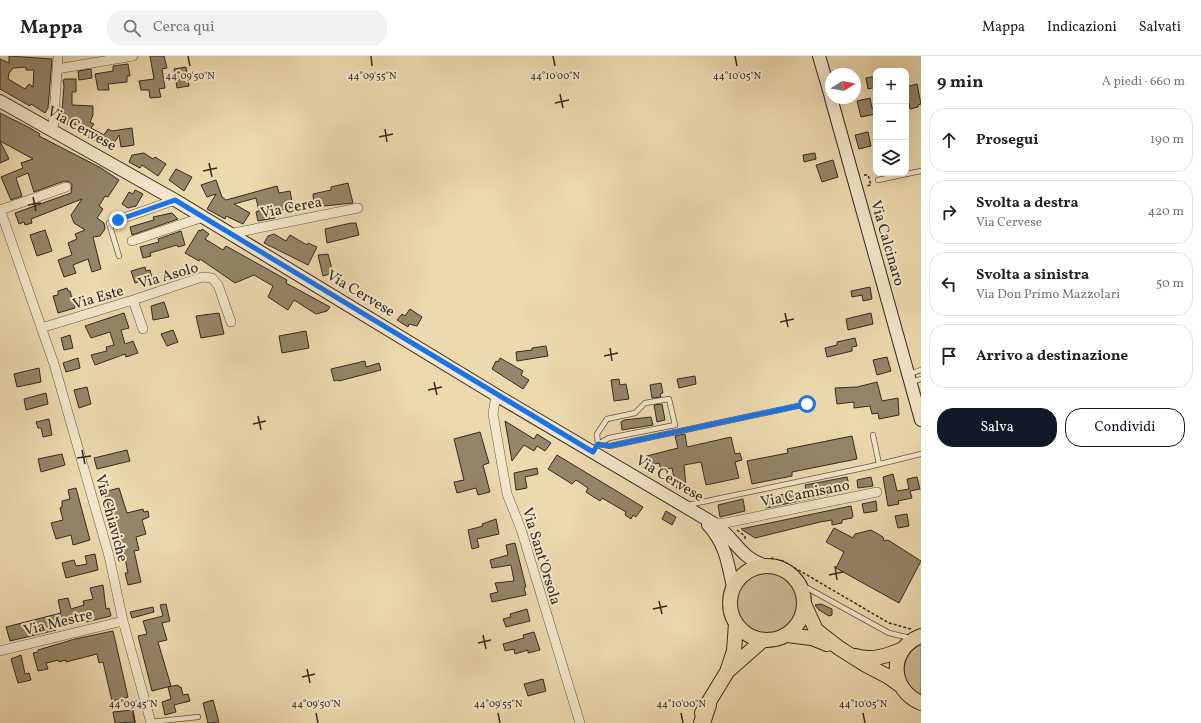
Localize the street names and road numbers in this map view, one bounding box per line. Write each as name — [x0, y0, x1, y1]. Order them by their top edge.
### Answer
street label: Via Cervese — [43, 102, 120, 157]
street label: Via Cerea — [259, 192, 324, 225]
street label: Via Calcinaro — [864, 198, 909, 289]
street label: Via Asolo — [136, 258, 201, 295]
street label: Via Cervese — [322, 266, 398, 323]
street label: Via Este — [70, 281, 126, 316]
street label: Via Cervese — [631, 451, 707, 508]
street label: Via Chiaviche — [89, 472, 132, 564]
street label: Via Camisano — [759, 476, 852, 513]
street label: Via Sant'Orsola — [516, 505, 565, 608]
street label: Via Mestre — [22, 605, 95, 642]

